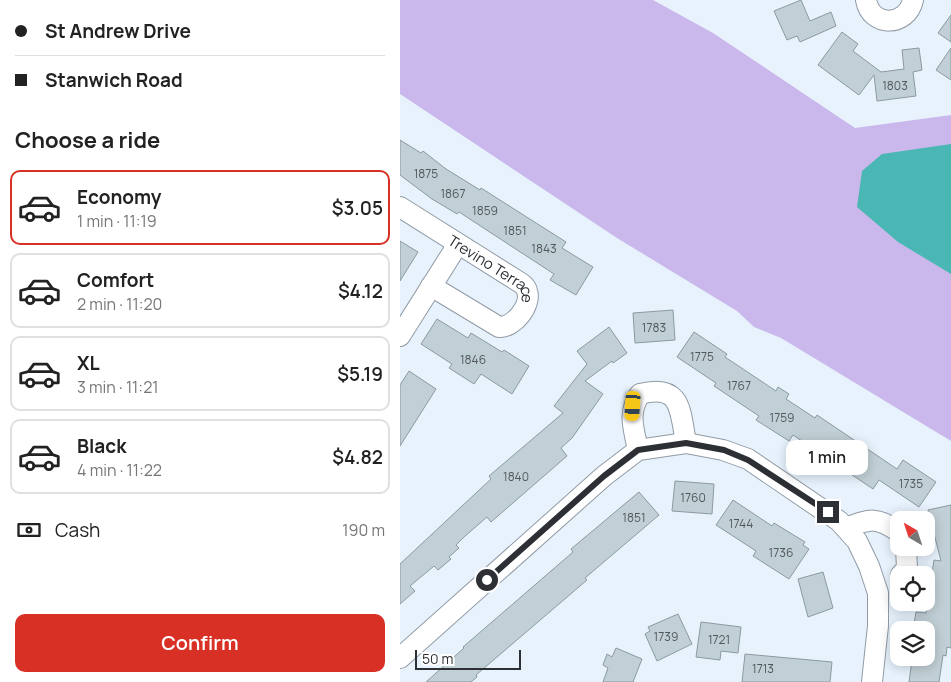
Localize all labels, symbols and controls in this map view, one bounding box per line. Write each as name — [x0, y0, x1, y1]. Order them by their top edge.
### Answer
text: St Andrew Drive — [45, 18, 191, 44]
text: Stanwich Road — [45, 67, 183, 93]
house number: 1803 — [882, 77, 908, 94]
text: Choose a ride — [15, 125, 160, 155]
house number: 1875 — [414, 165, 438, 182]
text: Economy — [77, 184, 161, 210]
icon: car — [17, 185, 62, 230]
house number: 1867 — [440, 185, 466, 202]
text: $3.05 — [332, 195, 383, 221]
house number: 1859 — [472, 202, 498, 219]
text: 1 min · 11:19 — [77, 210, 157, 232]
house number: 1851 — [503, 222, 527, 239]
street label: Trevino Terrace — [444, 230, 539, 304]
house number: 1843 — [531, 240, 557, 257]
text: Comfort — [77, 267, 154, 293]
icon: car — [17, 268, 62, 313]
text: $4.12 — [338, 278, 383, 304]
text: 2 min · 11:20 — [77, 293, 162, 315]
house number: 1783 — [642, 319, 666, 336]
house number: 1775 — [690, 348, 714, 365]
text: XL — [77, 350, 100, 376]
icon: car — [17, 351, 62, 396]
house number: 1846 — [460, 351, 486, 368]
text: $5.19 — [337, 361, 383, 387]
text: 3 min · 11:21 — [77, 376, 159, 398]
house number: 1767 — [727, 377, 751, 394]
car — [624, 391, 641, 421]
house number: 1759 — [769, 409, 795, 426]
text: Black — [77, 433, 126, 459]
icon: car — [17, 434, 62, 479]
callout: 1 min — [787, 440, 869, 474]
text: $4.82 — [332, 444, 383, 470]
text: 1 min — [808, 446, 846, 468]
text: 4 min · 11:22 — [77, 459, 162, 481]
house number: 1840 — [503, 468, 529, 485]
house number: 1735 — [899, 475, 923, 492]
house number: 1760 — [680, 489, 706, 506]
route end — [817, 501, 839, 523]
house number: 1851 — [622, 509, 646, 526]
north arrow — [890, 511, 935, 556]
map controls — [890, 511, 935, 666]
house number: 1744 — [729, 515, 753, 532]
icon: cash — [15, 516, 43, 544]
text: Cash — [55, 517, 100, 543]
text: 190 m — [342, 519, 385, 541]
house number: 1736 — [769, 544, 793, 561]
button: locate — [890, 566, 935, 611]
route start — [476, 569, 498, 591]
button: Confirm — [15, 614, 385, 672]
button: layers — [890, 621, 935, 666]
house number: 1739 — [654, 628, 678, 645]
house number: 1721 — [708, 631, 730, 648]
scale bar — [415, 647, 521, 670]
text: 50 m — [422, 649, 453, 668]
house number: 1713 — [752, 660, 774, 677]

